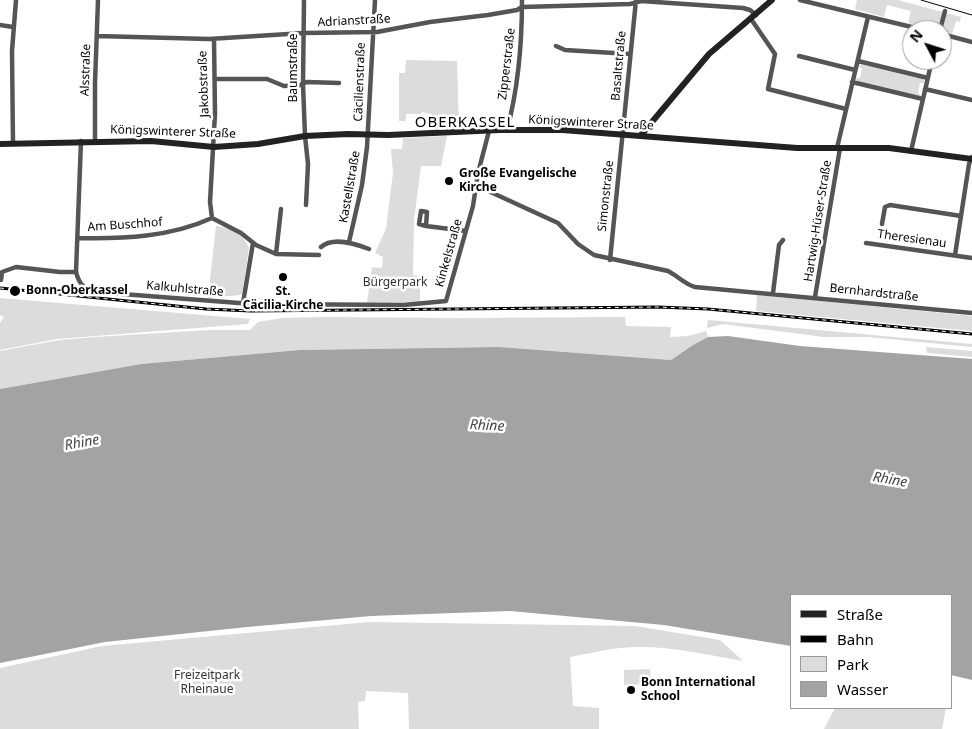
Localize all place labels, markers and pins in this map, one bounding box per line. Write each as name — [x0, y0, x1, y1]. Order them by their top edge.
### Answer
place label: Große Evangelische Kirche — [459, 167, 577, 195]
marker: Große Evangelische Kirche — [443, 175, 455, 187]
marker: St. Cäcilia-Kirche — [277, 271, 289, 283]
marker: Bonn-Oberkassel — [8, 284, 22, 298]
place label: Bonn-Oberkassel — [26, 284, 128, 298]
place label: St. Cäcilia-Kirche — [243, 285, 323, 313]
place label: Bonn International School — [641, 676, 755, 704]
marker: Bonn International School — [625, 684, 637, 696]

